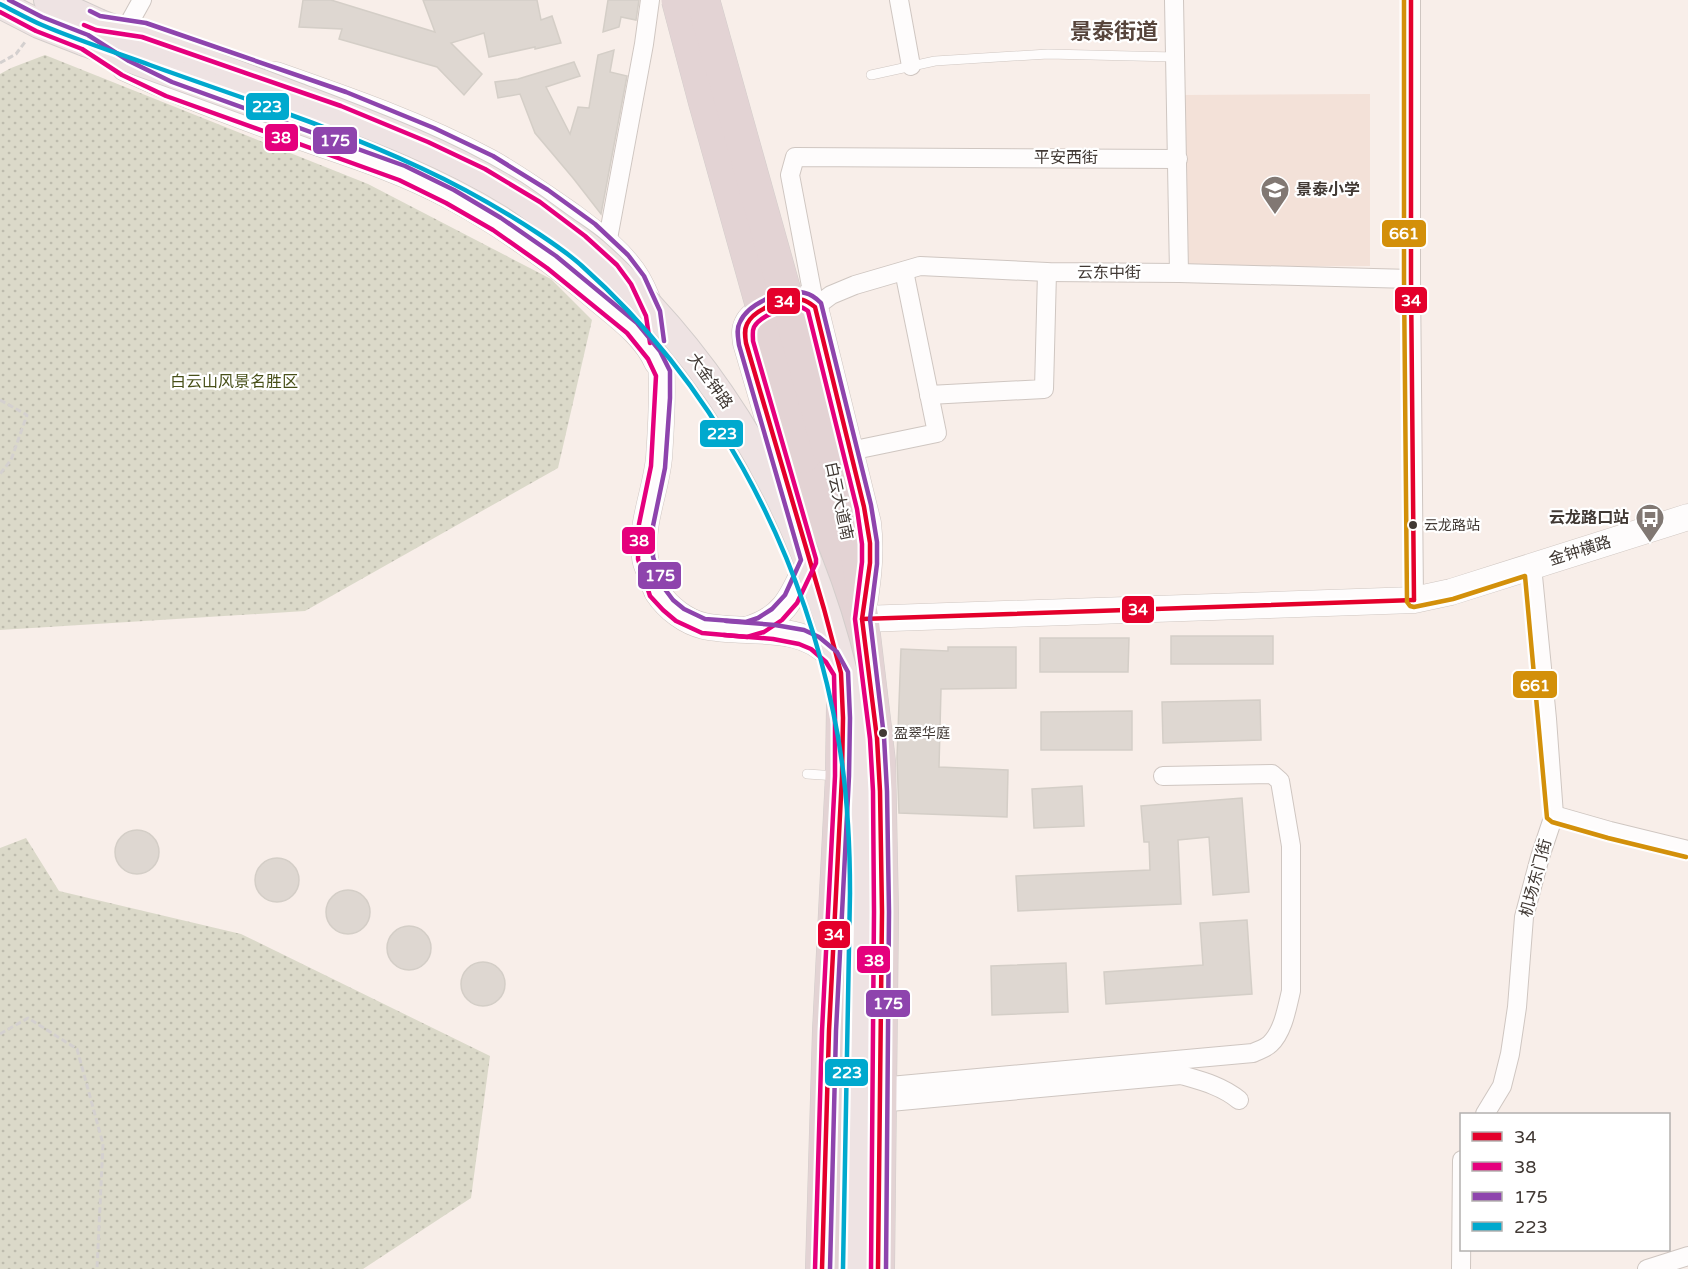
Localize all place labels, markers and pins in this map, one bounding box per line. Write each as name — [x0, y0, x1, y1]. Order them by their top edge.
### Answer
school or university icon: 景泰小学 — [1259, 174, 1291, 216]
place label: 景泰小学 — [1296, 180, 1360, 200]
bus stop icon: 云龙路口站 — [1634, 502, 1666, 544]
place label: 云龙路口站 — [1549, 508, 1629, 528]
place label: 云龙路站 — [1424, 517, 1480, 534]
marker: 云龙路站 — [1407, 519, 1419, 531]
place label: 盈翠华庭 — [894, 725, 950, 742]
marker: 盈翠华庭 — [877, 727, 889, 739]

